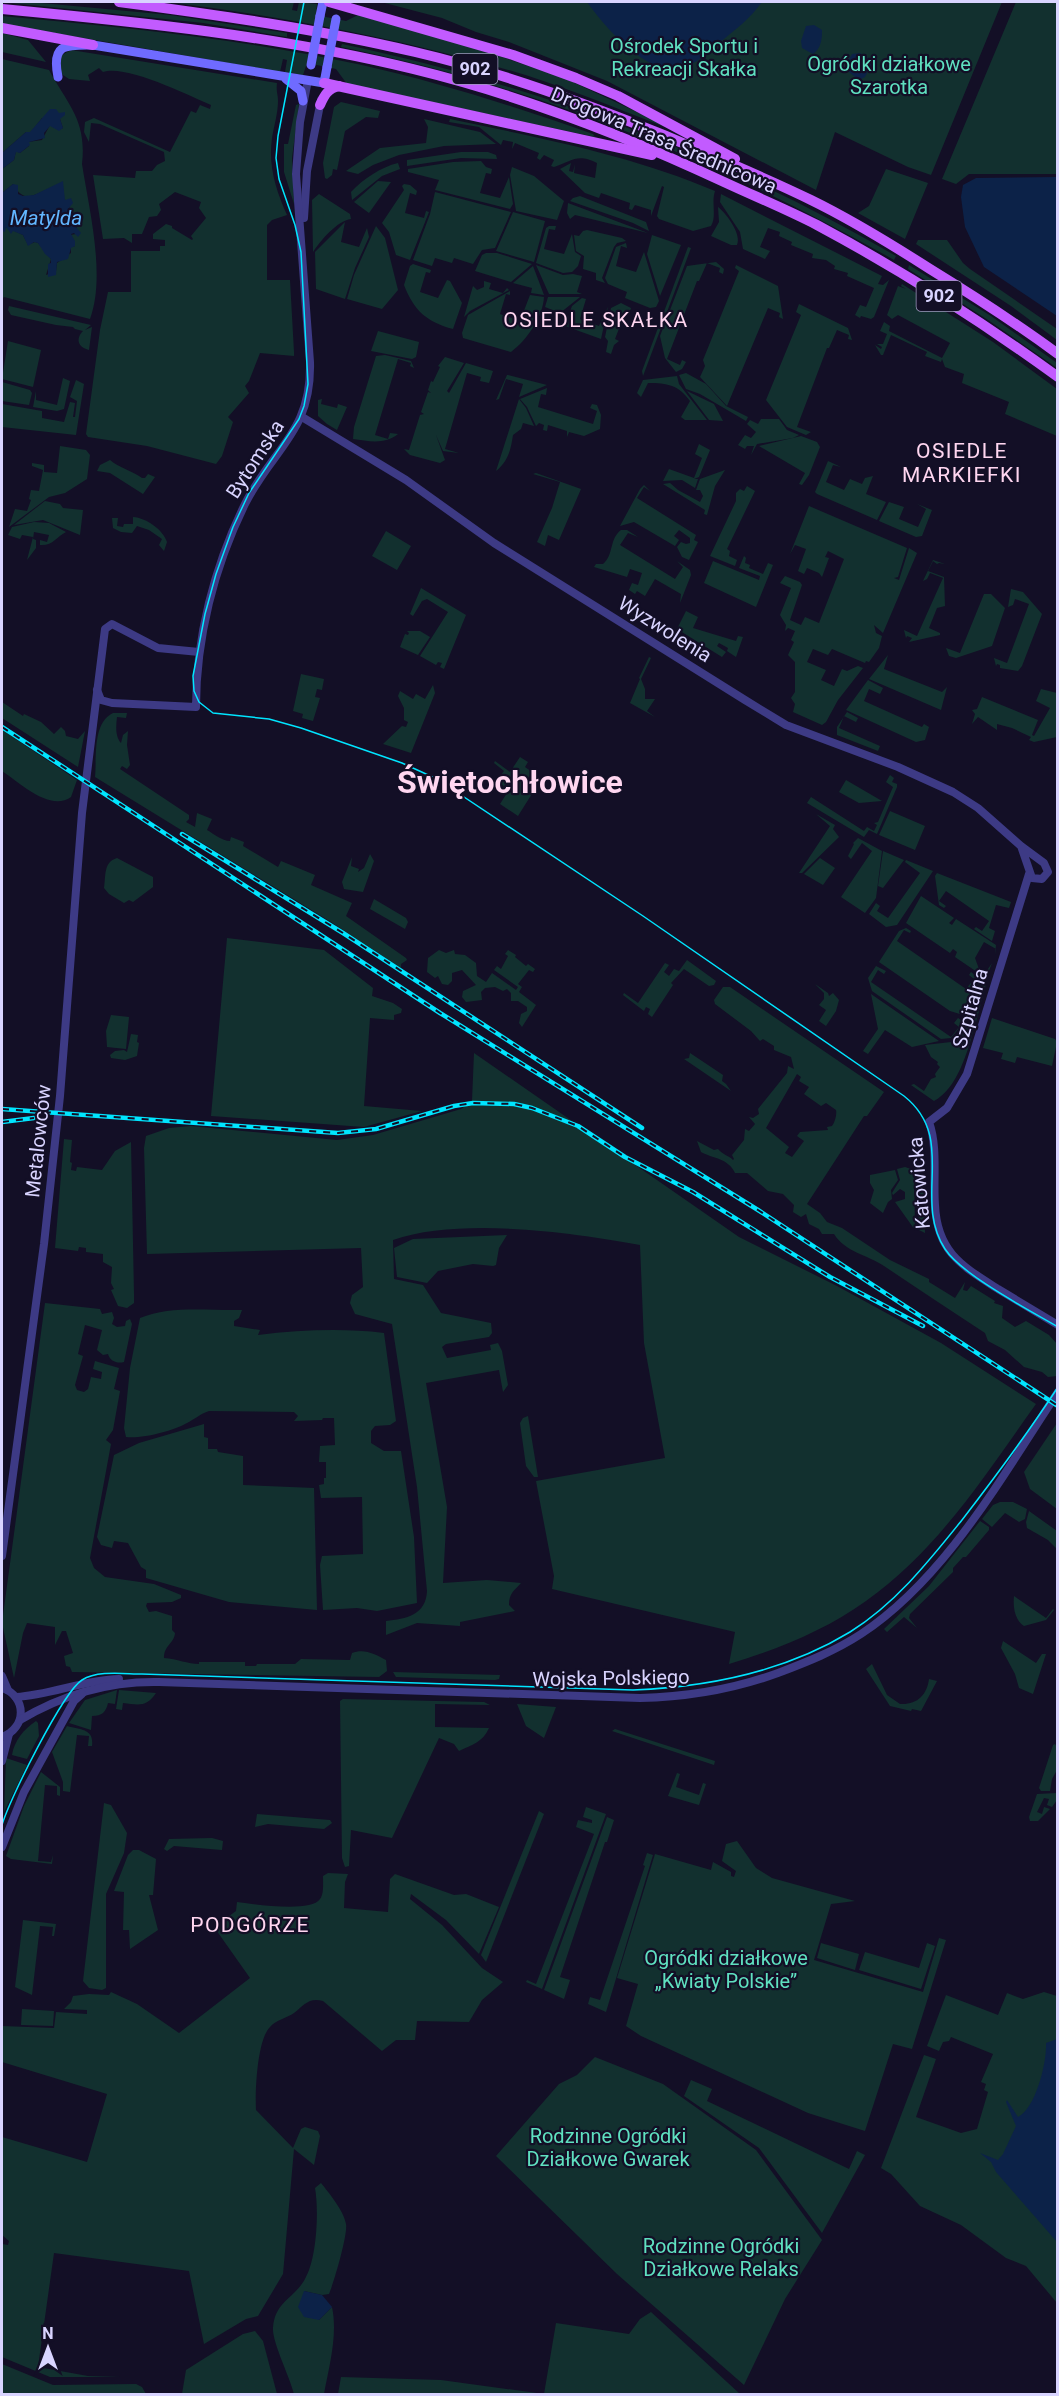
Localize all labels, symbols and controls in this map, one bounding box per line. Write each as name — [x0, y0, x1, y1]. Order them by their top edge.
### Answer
park label: Ośrodek Sportu i Rekreacji Skałka — [610, 34, 758, 81]
park label: Ogródki działkowe Szarotka — [807, 52, 971, 99]
road number: 902 — [452, 54, 498, 84]
street label: Drogowa Trasa Średnicowa — [548, 81, 780, 199]
water label: Matylda — [10, 206, 82, 230]
road number: 902 — [916, 281, 962, 311]
district label: OSIEDLE SKAŁKA — [503, 308, 689, 332]
street label: Bytomska — [221, 415, 289, 503]
district label: OSIEDLE MARKIEFKI — [902, 439, 1022, 487]
street label: Wyzwolenia — [614, 591, 716, 667]
district label: Świętochłowice — [397, 763, 623, 801]
street label: Szpitalna — [947, 965, 993, 1051]
street label: Metalowców — [20, 1083, 56, 1199]
street label: Katowicka — [903, 1136, 935, 1230]
street label: Wojska Polskiego — [532, 1665, 690, 1691]
district label: PODGÓRZE — [190, 1913, 310, 1937]
park label: Ogródki działkowe „Kwiaty Polskie” — [644, 1946, 808, 1993]
park label: Rodzinne Ogródki Działkowe Gwarek — [526, 2124, 690, 2171]
park label: Rodzinne Ogródki Działkowe Relaks — [643, 2234, 799, 2281]
north arrow — [18, 2318, 78, 2378]
text: N — [42, 2324, 54, 2343]

